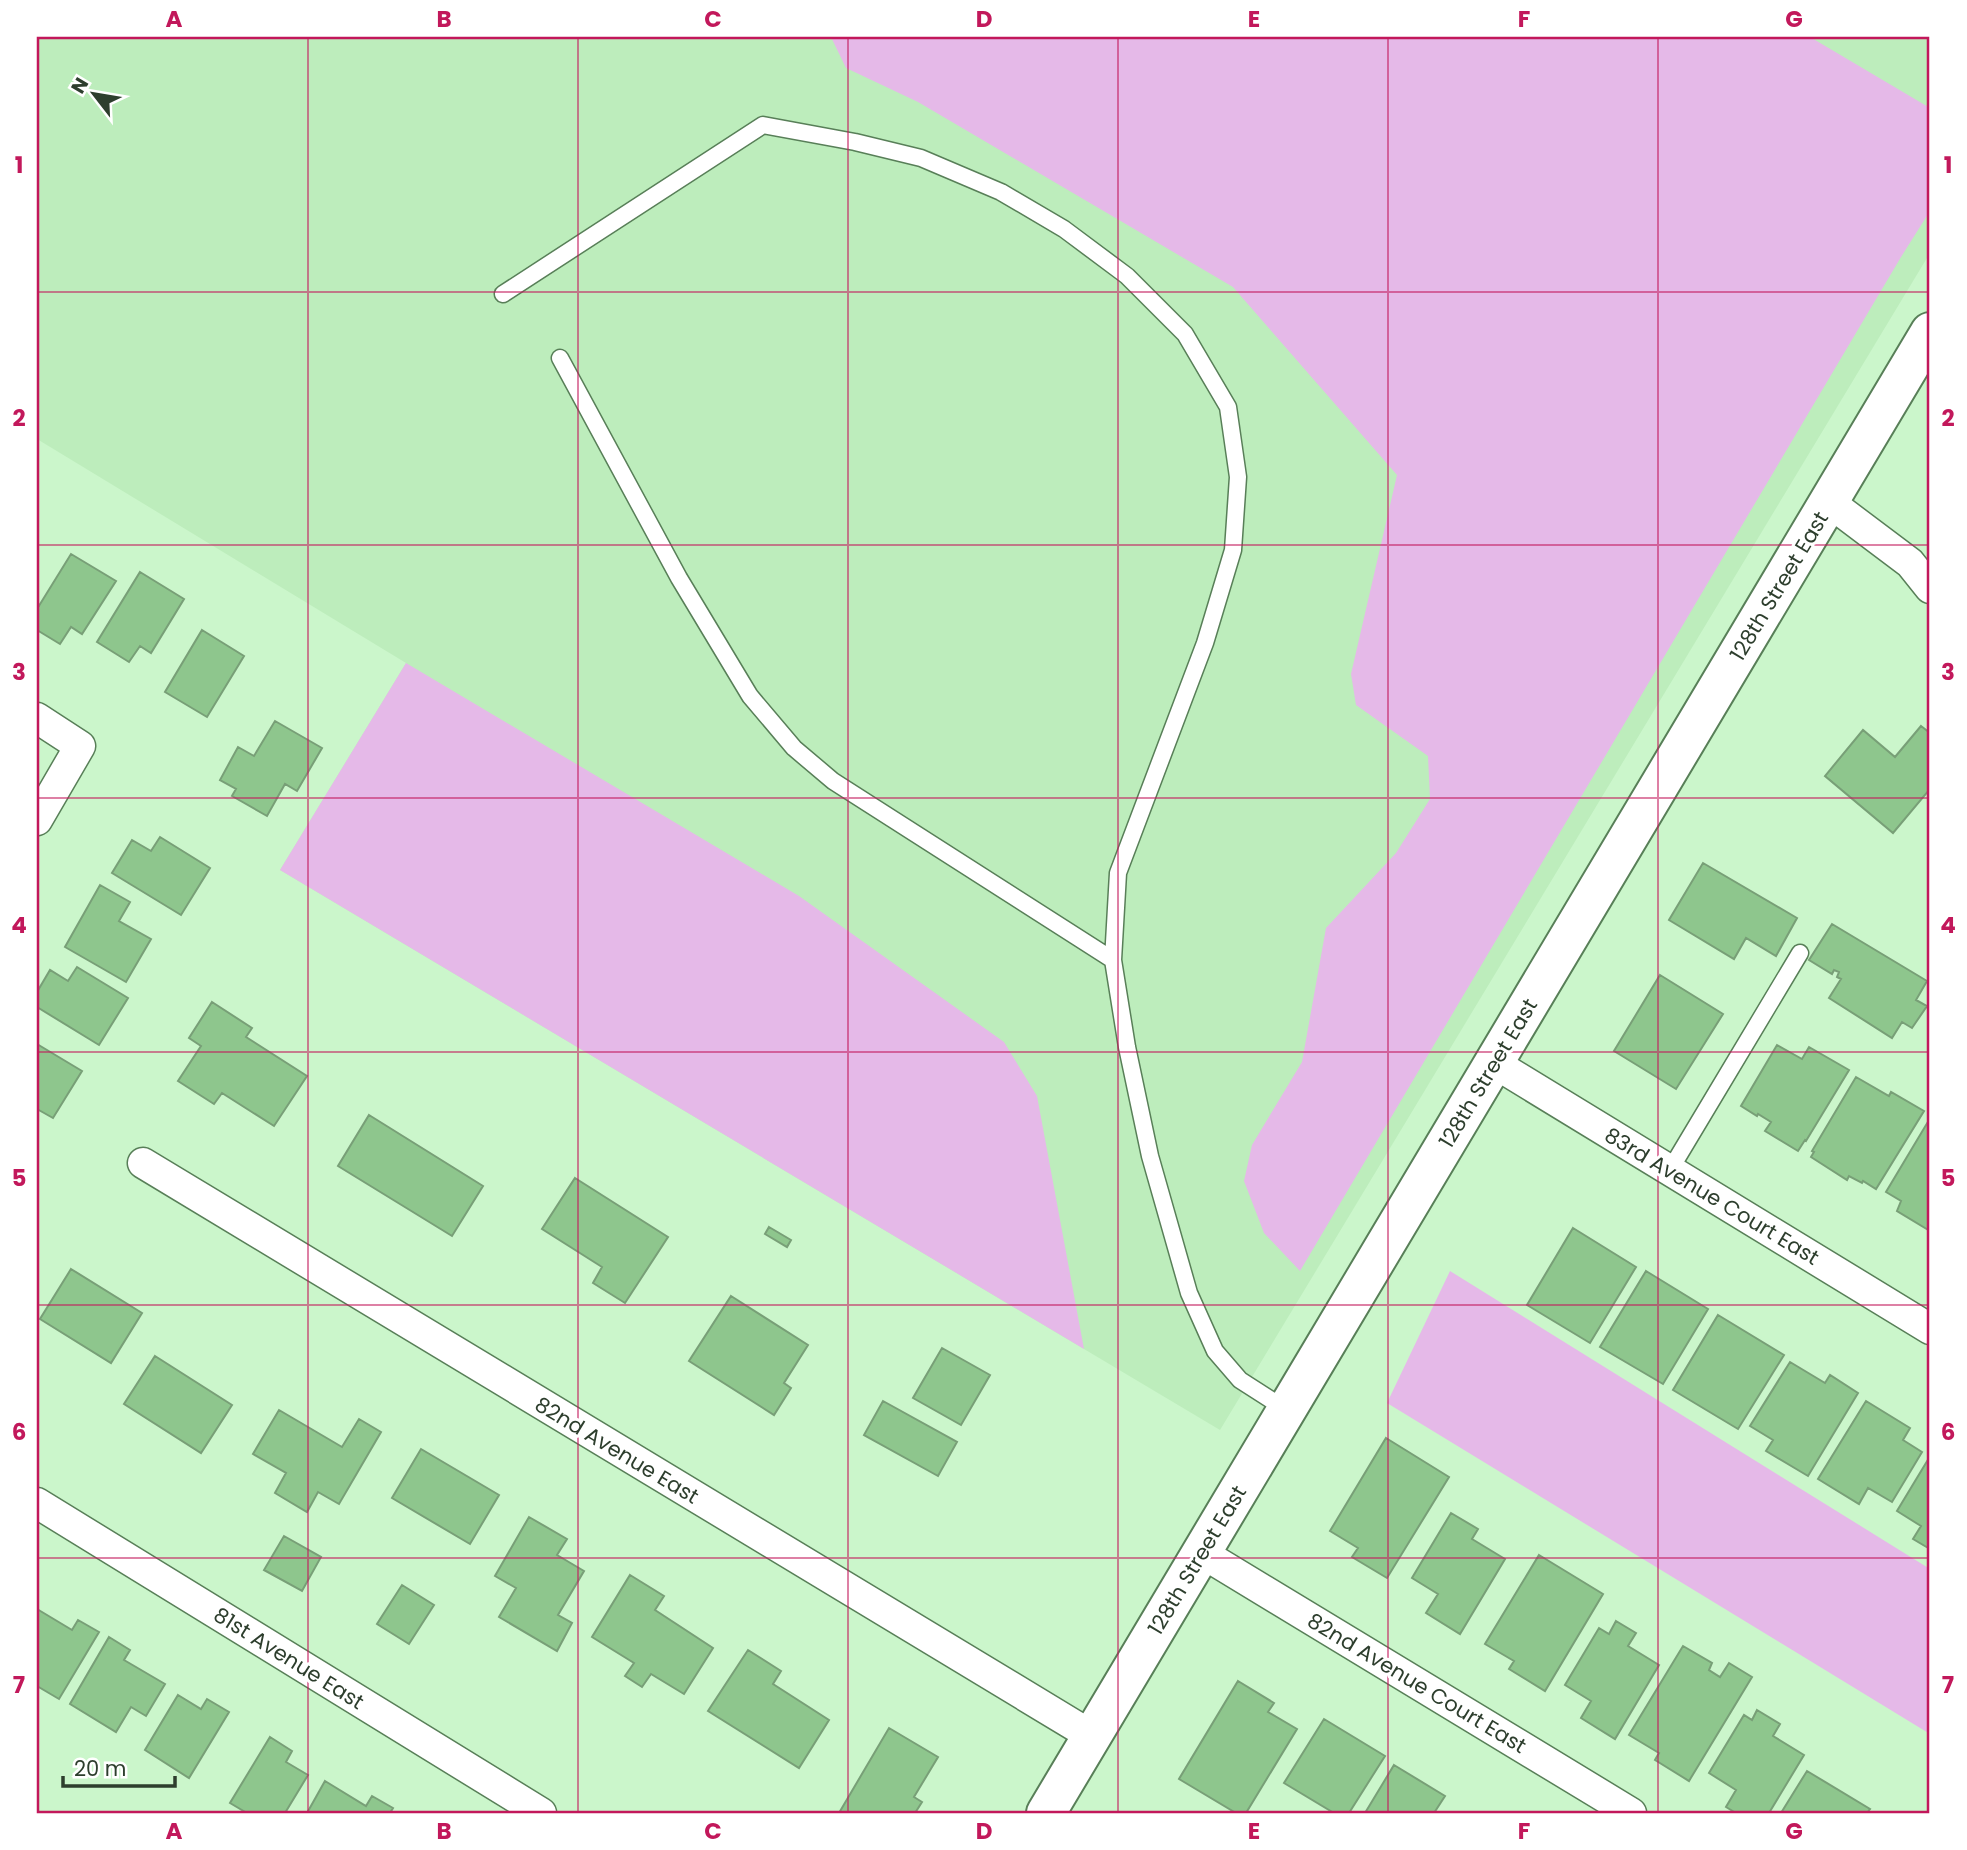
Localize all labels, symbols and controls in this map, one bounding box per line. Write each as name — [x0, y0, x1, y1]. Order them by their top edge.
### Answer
text: A — [166, 3, 183, 35]
text: B — [436, 3, 452, 35]
text: C — [704, 3, 722, 35]
text: D — [976, 3, 992, 35]
text: E — [1248, 3, 1260, 35]
text: F — [1518, 3, 1530, 35]
text: G — [1785, 3, 1803, 35]
north arrow — [60, 60, 130, 130]
text: N — [65, 72, 95, 99]
text: 1 — [15, 149, 23, 181]
text: 1 — [1944, 149, 1952, 181]
text: 2 — [12, 402, 26, 434]
text: 2 — [1941, 402, 1955, 434]
street label: 128th Street East — [1723, 506, 1835, 666]
text: 3 — [12, 656, 26, 688]
text: 3 — [1941, 656, 1955, 688]
text: 4 — [11, 909, 27, 941]
text: 4 — [1940, 909, 1956, 941]
street label: 128th Street East — [1432, 993, 1544, 1153]
street label: 83rd Avenue Court East — [1599, 1120, 1825, 1272]
text: 5 — [12, 1162, 26, 1194]
text: 5 — [1941, 1162, 1955, 1194]
street label: 82nd Avenue East — [530, 1390, 704, 1510]
text: 6 — [12, 1416, 26, 1448]
text: 6 — [1941, 1416, 1955, 1448]
street label: 128th Street East — [1141, 1480, 1253, 1640]
street label: 81st Avenue East — [208, 1600, 370, 1716]
street label: 82nd Avenue Court East — [1302, 1606, 1532, 1760]
text: 7 — [13, 1669, 25, 1701]
text: 7 — [1942, 1669, 1954, 1701]
scale bar — [63, 1745, 175, 1789]
text: 20 m — [74, 1754, 127, 1783]
text: A — [166, 1815, 183, 1847]
text: B — [436, 1815, 452, 1847]
text: C — [704, 1815, 722, 1847]
text: D — [976, 1815, 992, 1847]
text: E — [1248, 1815, 1260, 1847]
text: F — [1518, 1815, 1530, 1847]
text: G — [1785, 1815, 1803, 1847]

